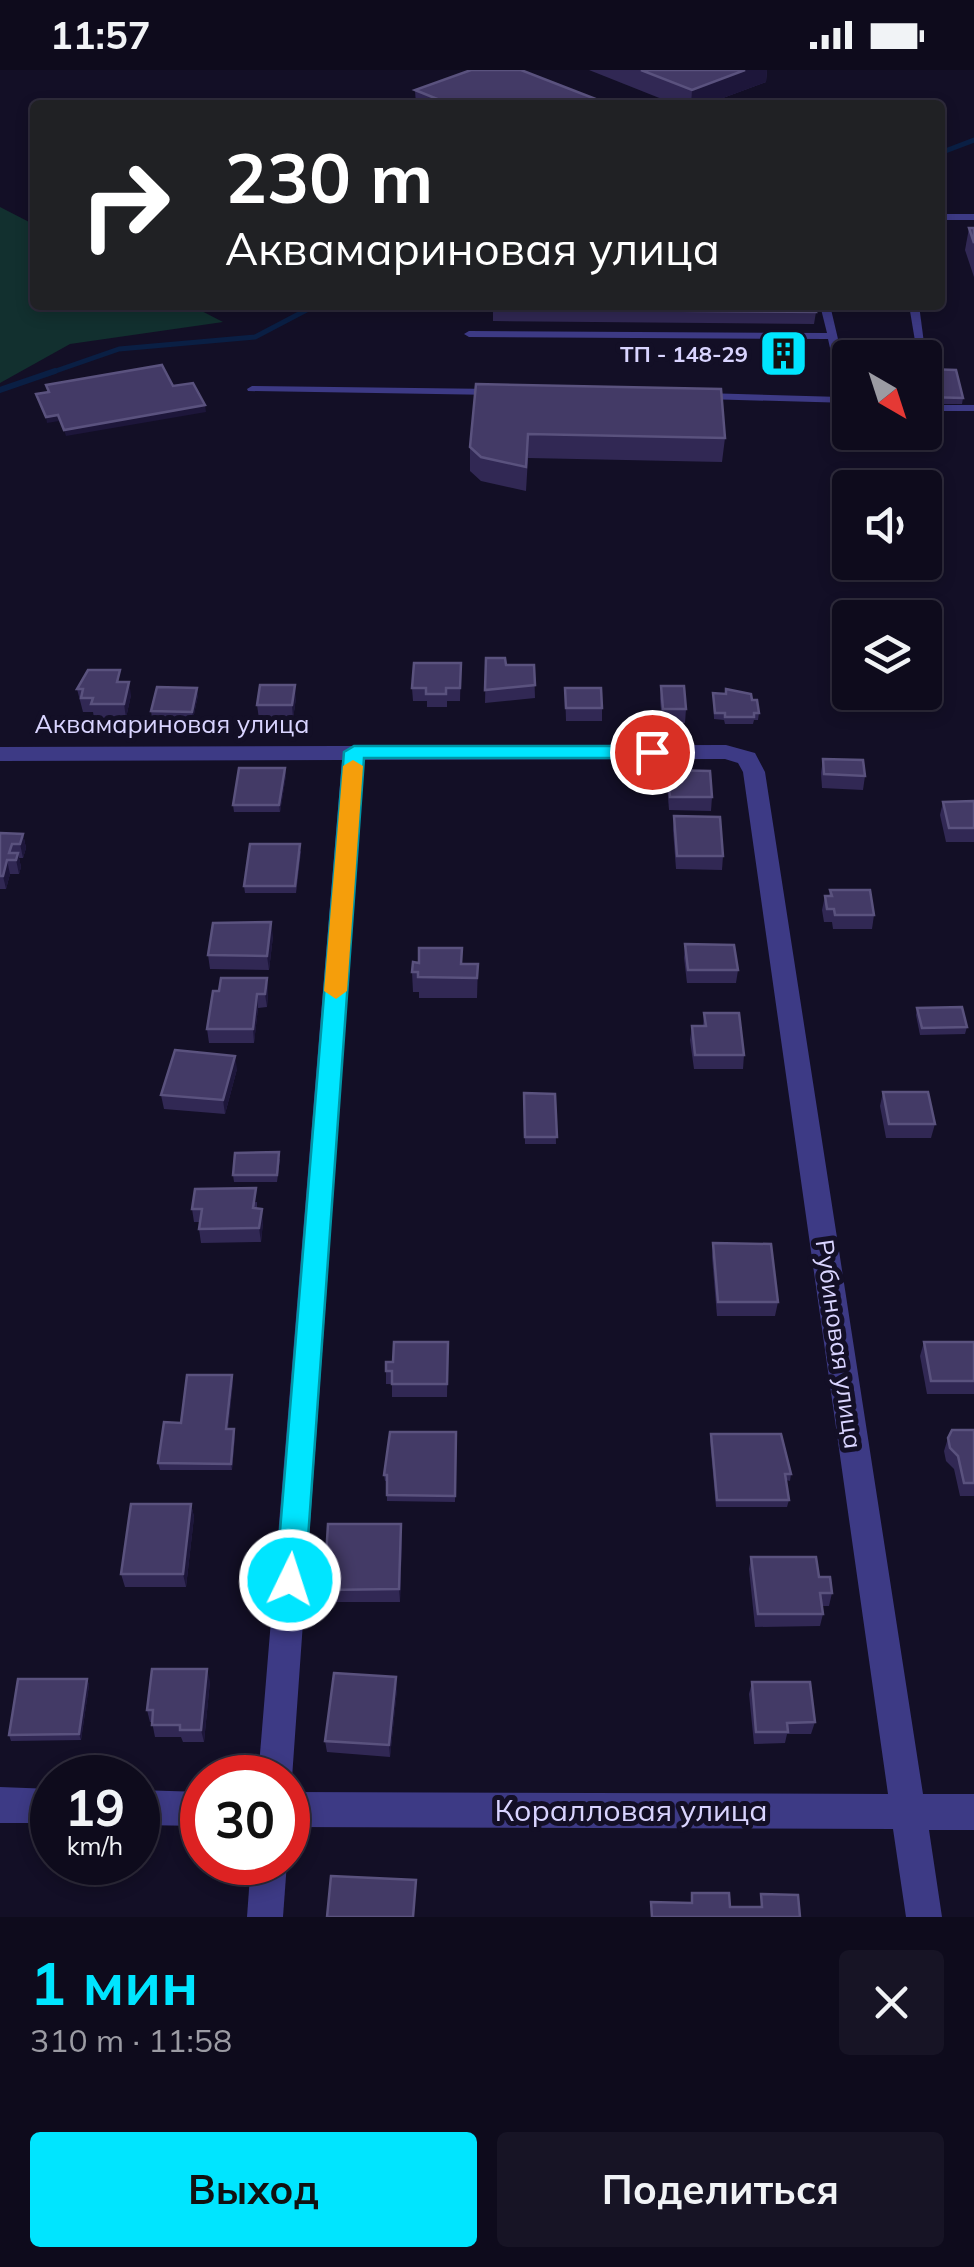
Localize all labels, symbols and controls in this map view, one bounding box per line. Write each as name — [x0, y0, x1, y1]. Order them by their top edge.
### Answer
text: 11:57 — [50, 11, 151, 59]
text: 230 m — [225, 133, 433, 221]
icon: right — [60, 140, 190, 270]
text: Аквамариновая улица — [225, 220, 720, 276]
building icon: ТП - 148-29 — [757, 328, 809, 380]
place label: ТП - 148-29 — [620, 340, 748, 368]
north arrow — [832, 340, 942, 450]
map controls — [832, 340, 942, 710]
button: sound — [832, 470, 942, 580]
button: layers — [832, 600, 942, 710]
street label: Аквамариновая улица — [34, 708, 310, 739]
pin — [610, 710, 695, 795]
icon: arrive — [625, 725, 680, 780]
street label: Рубиновая улица — [809, 1237, 870, 1451]
position arrow — [238, 1528, 342, 1632]
speed limit sign: 30 — [180, 1755, 310, 1885]
text: 19 — [65, 1776, 125, 1839]
street label: Коралловая улица — [495, 1791, 767, 1829]
text: km/h — [67, 1830, 123, 1861]
text: 1 мин — [30, 1945, 198, 2020]
button: close — [839, 1950, 944, 2055]
text: 310 m · 11:58 — [30, 2020, 232, 2060]
button: Выход — [30, 2132, 477, 2247]
button: Поделиться — [497, 2132, 944, 2247]

